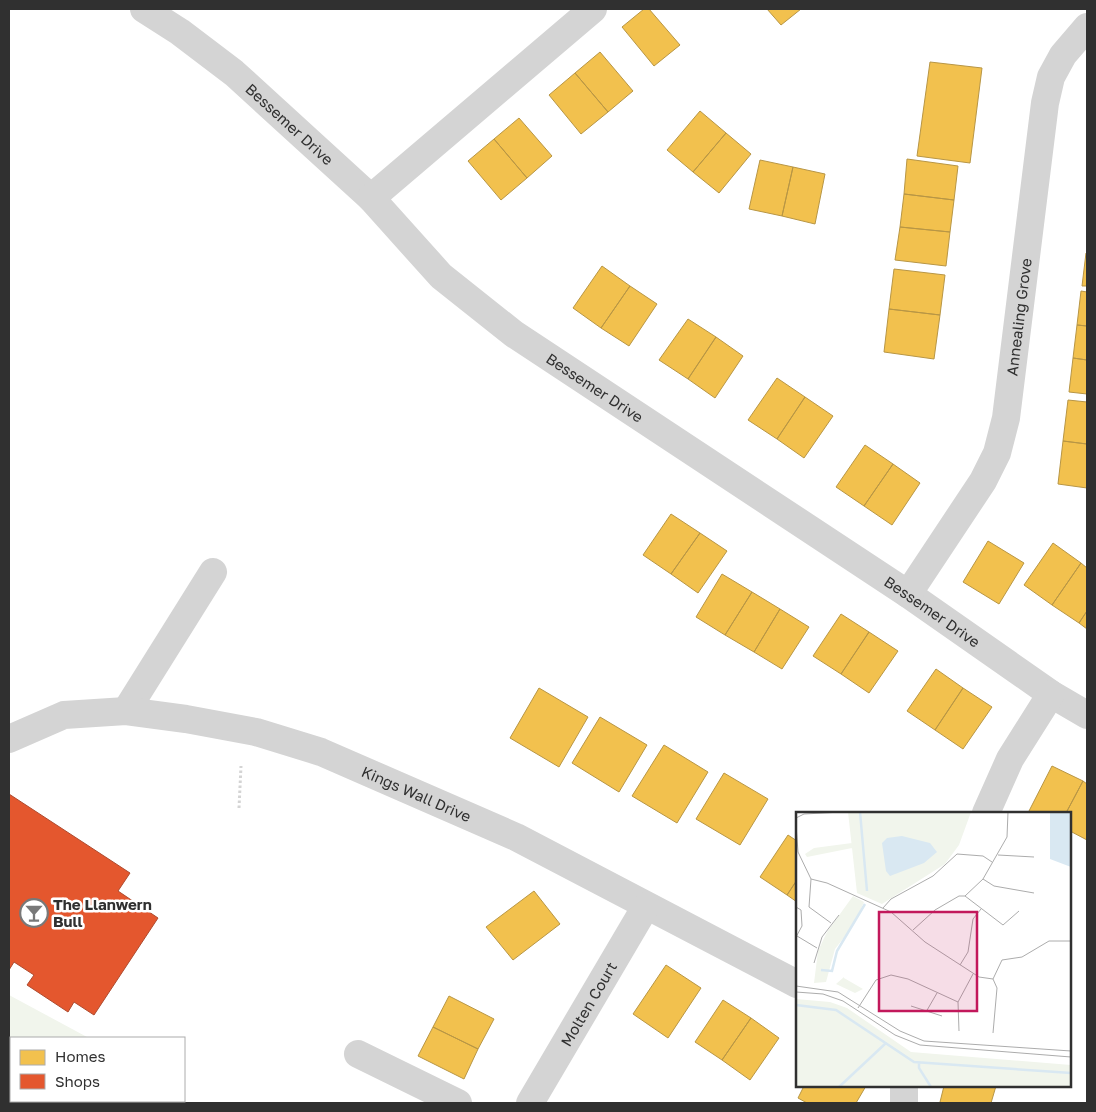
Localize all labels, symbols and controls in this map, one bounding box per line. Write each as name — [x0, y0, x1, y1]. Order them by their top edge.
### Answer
street label: Bessemer Drive — [242, 79, 337, 169]
street label: Annealing Grove — [1002, 257, 1035, 377]
street label: Bessemer Drive — [543, 349, 647, 426]
street label: Bessemer Drive — [881, 572, 984, 651]
street label: Kings Wall Drive — [359, 762, 474, 825]
inset map — [796, 812, 1071, 1087]
place label: The Llanwern Bull — [53, 895, 152, 930]
bar icon: The Llanwern Bull — [19, 898, 49, 928]
street label: Molten Court — [557, 959, 620, 1049]
legend — [10, 1037, 185, 1102]
text: Homes — [55, 1047, 105, 1065]
text: Shops — [55, 1072, 100, 1090]

